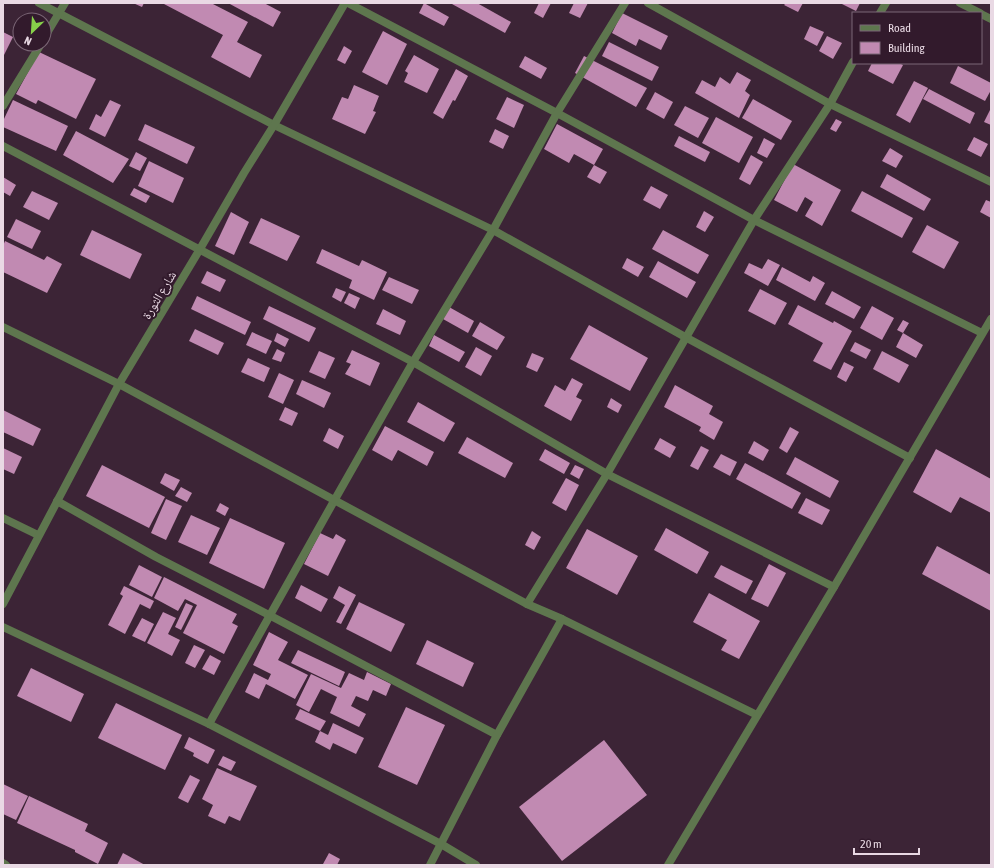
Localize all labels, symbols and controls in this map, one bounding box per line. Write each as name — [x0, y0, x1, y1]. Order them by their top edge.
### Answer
north arrow — [12, 12, 52, 52]
legend — [852, 12, 982, 64]
text: Road — [888, 21, 911, 35]
text: N — [22, 34, 33, 48]
text: Building — [888, 41, 926, 55]
street label: شارع الثورة — [139, 268, 181, 323]
scale bar — [854, 830, 919, 856]
text: 20 m — [860, 837, 882, 851]

